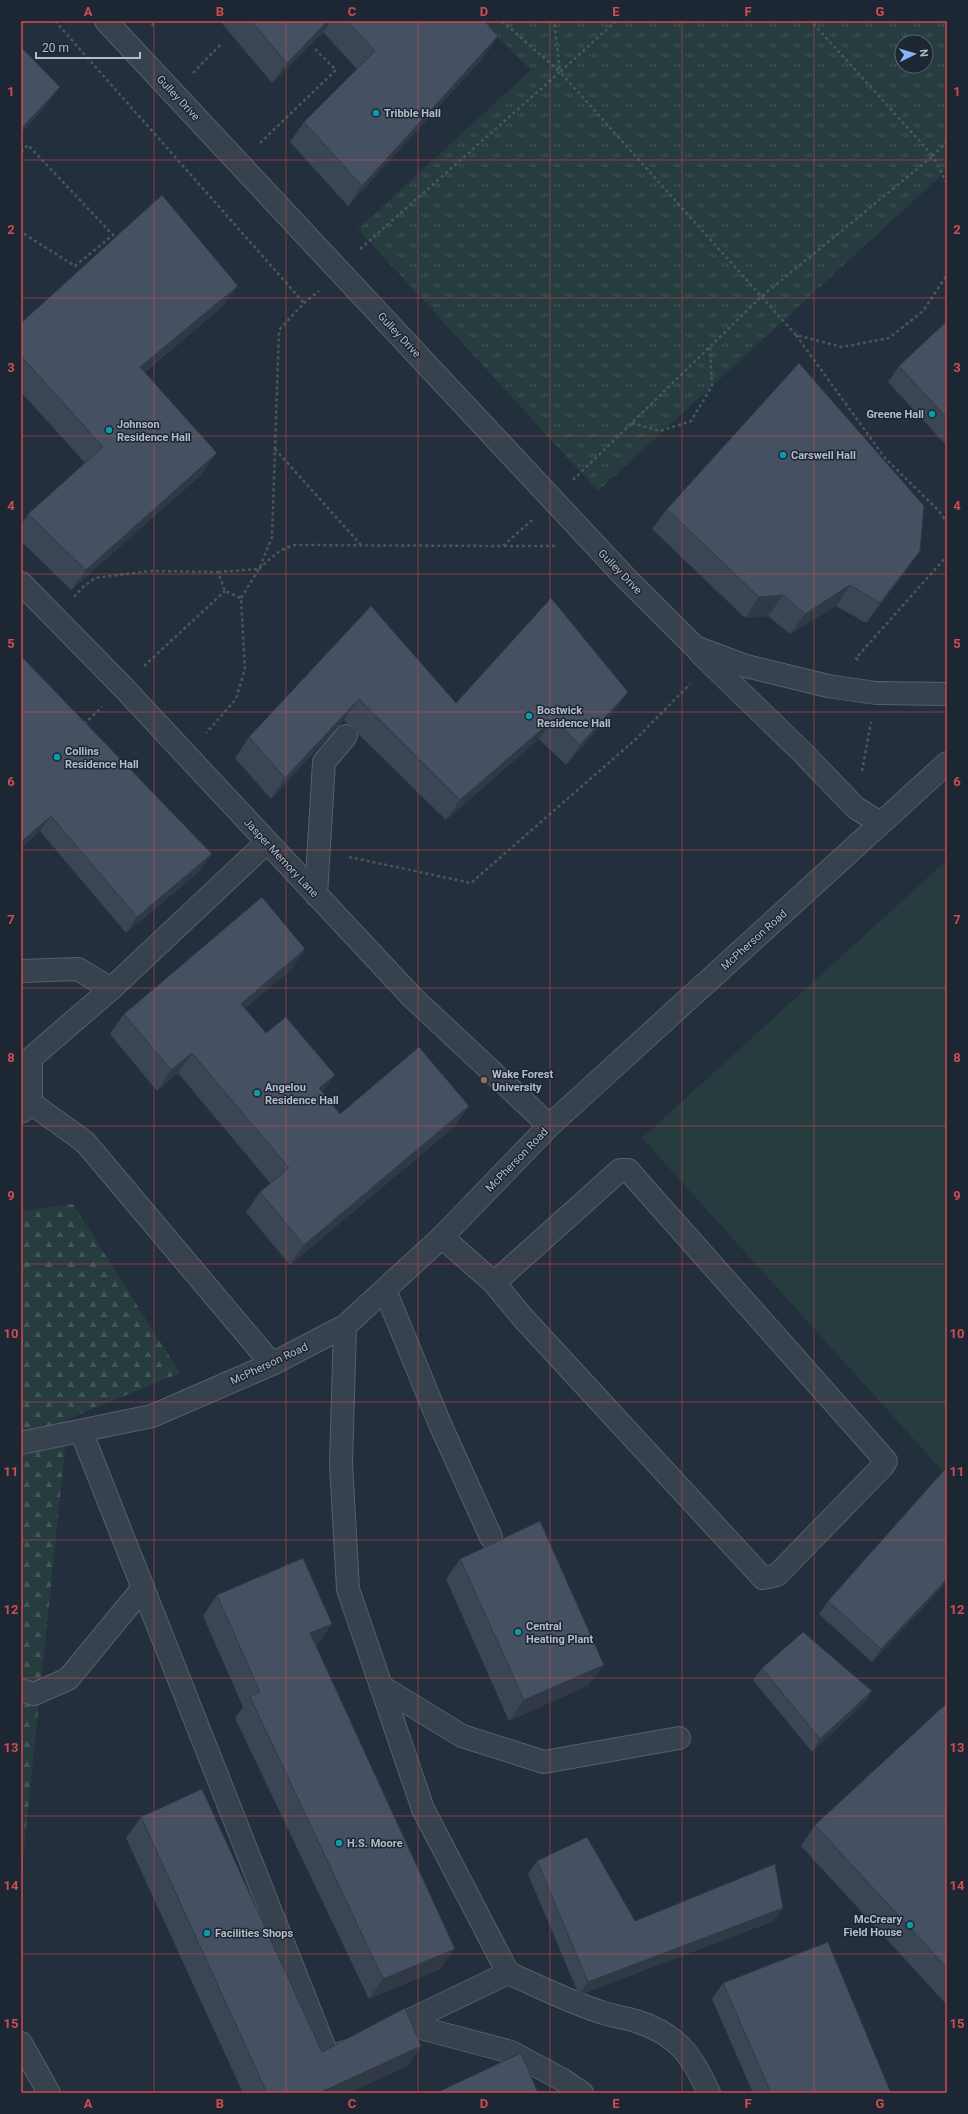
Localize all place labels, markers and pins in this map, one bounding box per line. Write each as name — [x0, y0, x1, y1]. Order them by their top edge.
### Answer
place label: Tribble Hall — [384, 107, 441, 120]
marker: Tribble Hall — [371, 108, 381, 118]
place label: Greene Hall — [866, 408, 924, 421]
marker: Greene Hall — [927, 409, 937, 419]
place label: Johnson Residence Hall — [117, 418, 191, 444]
marker: Johnson Residence Hall — [104, 425, 114, 435]
place label: Carswell Hall — [791, 449, 856, 462]
marker: Carswell Hall — [778, 450, 788, 460]
place label: Bostwick Residence Hall — [537, 704, 611, 730]
marker: Bostwick Residence Hall — [524, 711, 534, 721]
place label: Collins Residence Hall — [65, 745, 139, 771]
marker: Collins Residence Hall — [52, 752, 62, 762]
place label: Wake Forest University — [492, 1068, 553, 1094]
marker: Wake Forest University — [479, 1075, 489, 1085]
place label: Angelou Residence Hall — [265, 1081, 339, 1107]
marker: Angelou Residence Hall — [252, 1088, 262, 1098]
place label: Central Heating Plant — [526, 1620, 593, 1646]
marker: Central Heating Plant — [513, 1627, 523, 1637]
place label: H.S. Moore — [347, 1837, 403, 1850]
marker: H.S. Moore — [334, 1838, 344, 1848]
place label: McCreary Field House — [844, 1913, 902, 1939]
marker: McCreary Field House — [905, 1920, 915, 1930]
place label: Facilities Shops — [215, 1927, 293, 1940]
marker: Facilities Shops — [202, 1928, 212, 1938]

